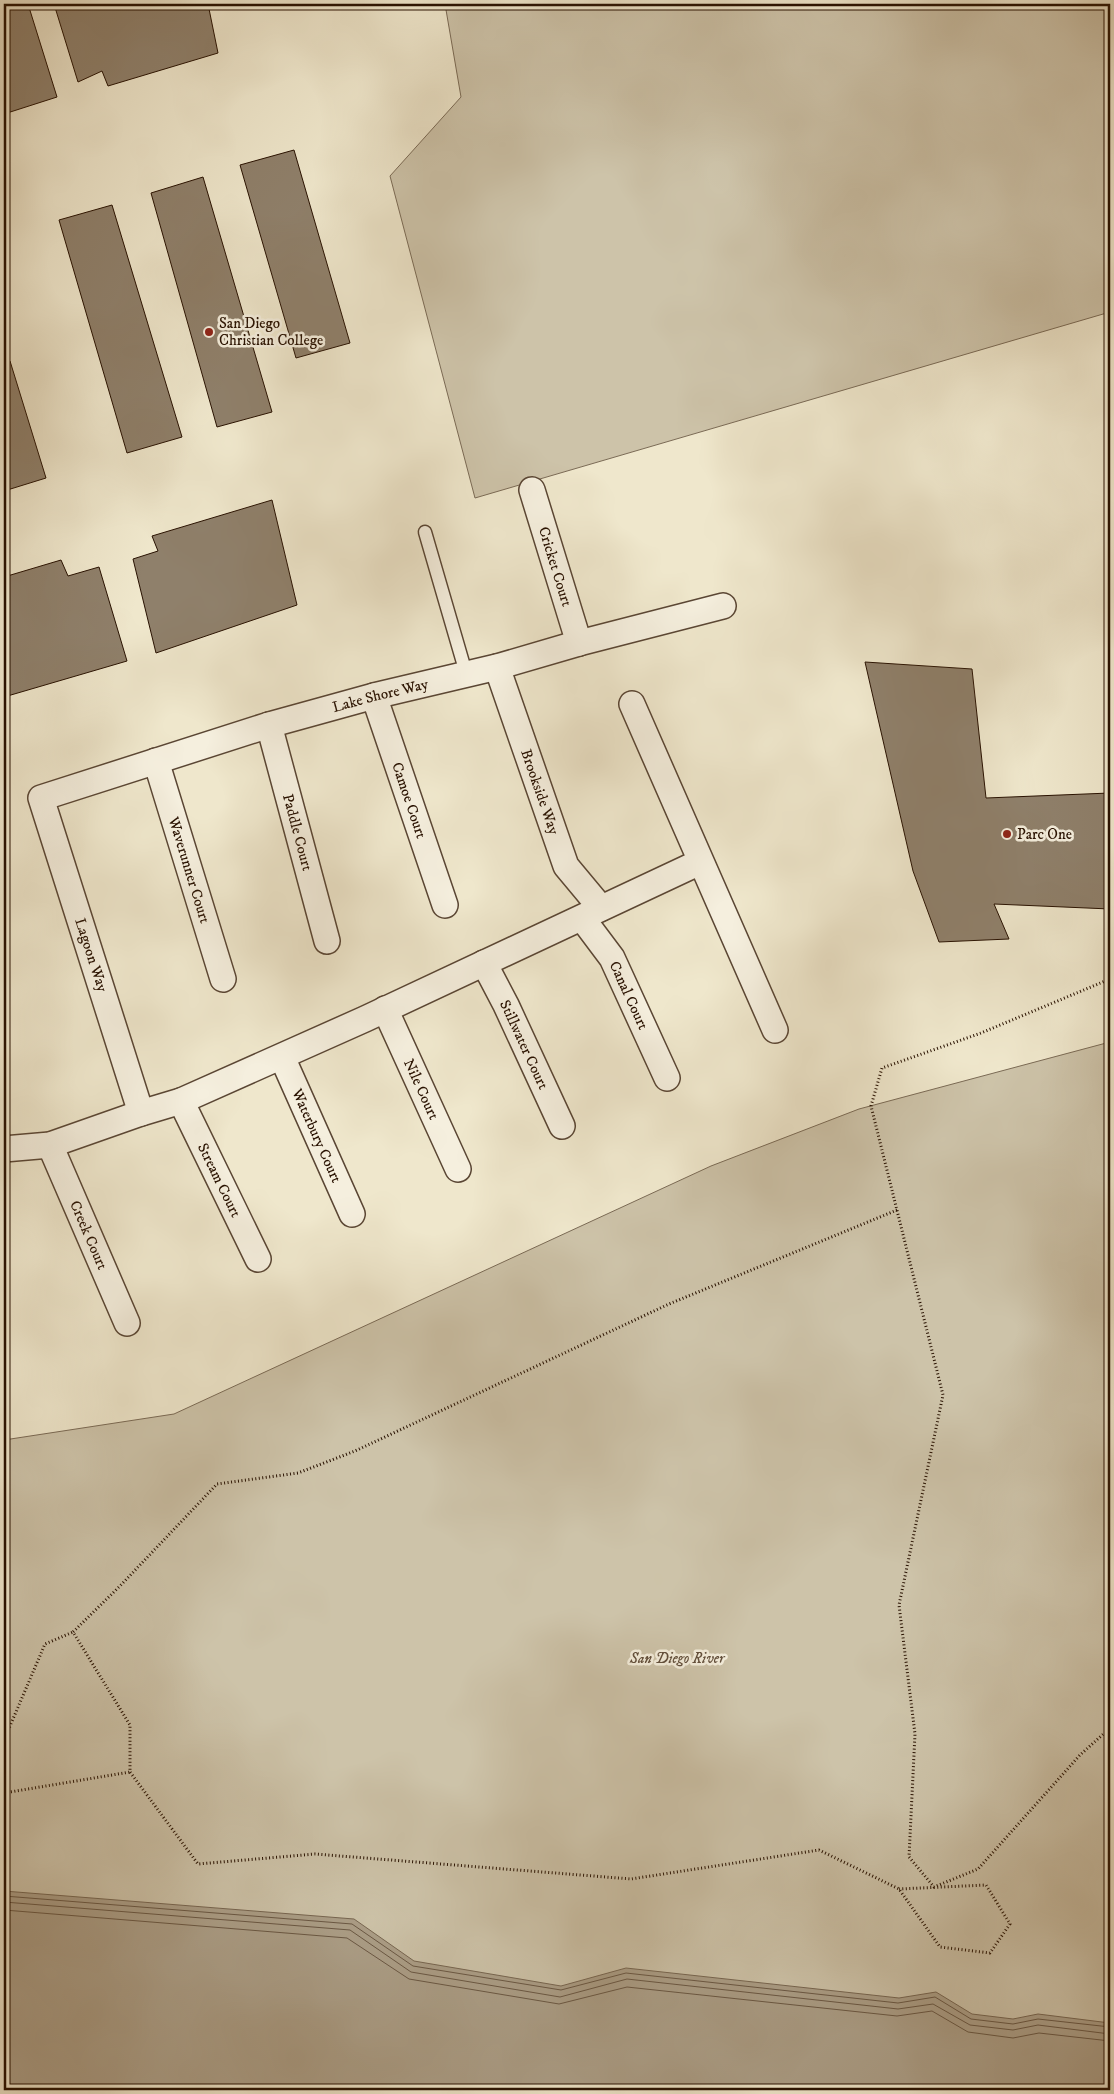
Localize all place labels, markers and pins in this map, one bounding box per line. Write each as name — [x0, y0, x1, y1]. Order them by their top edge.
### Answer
place label: San Diego Christian College — [219, 314, 323, 350]
marker: San Diego Christian College — [203, 326, 215, 338]
place label: Parc One — [1017, 825, 1072, 844]
marker: Parc One — [1001, 828, 1013, 840]

